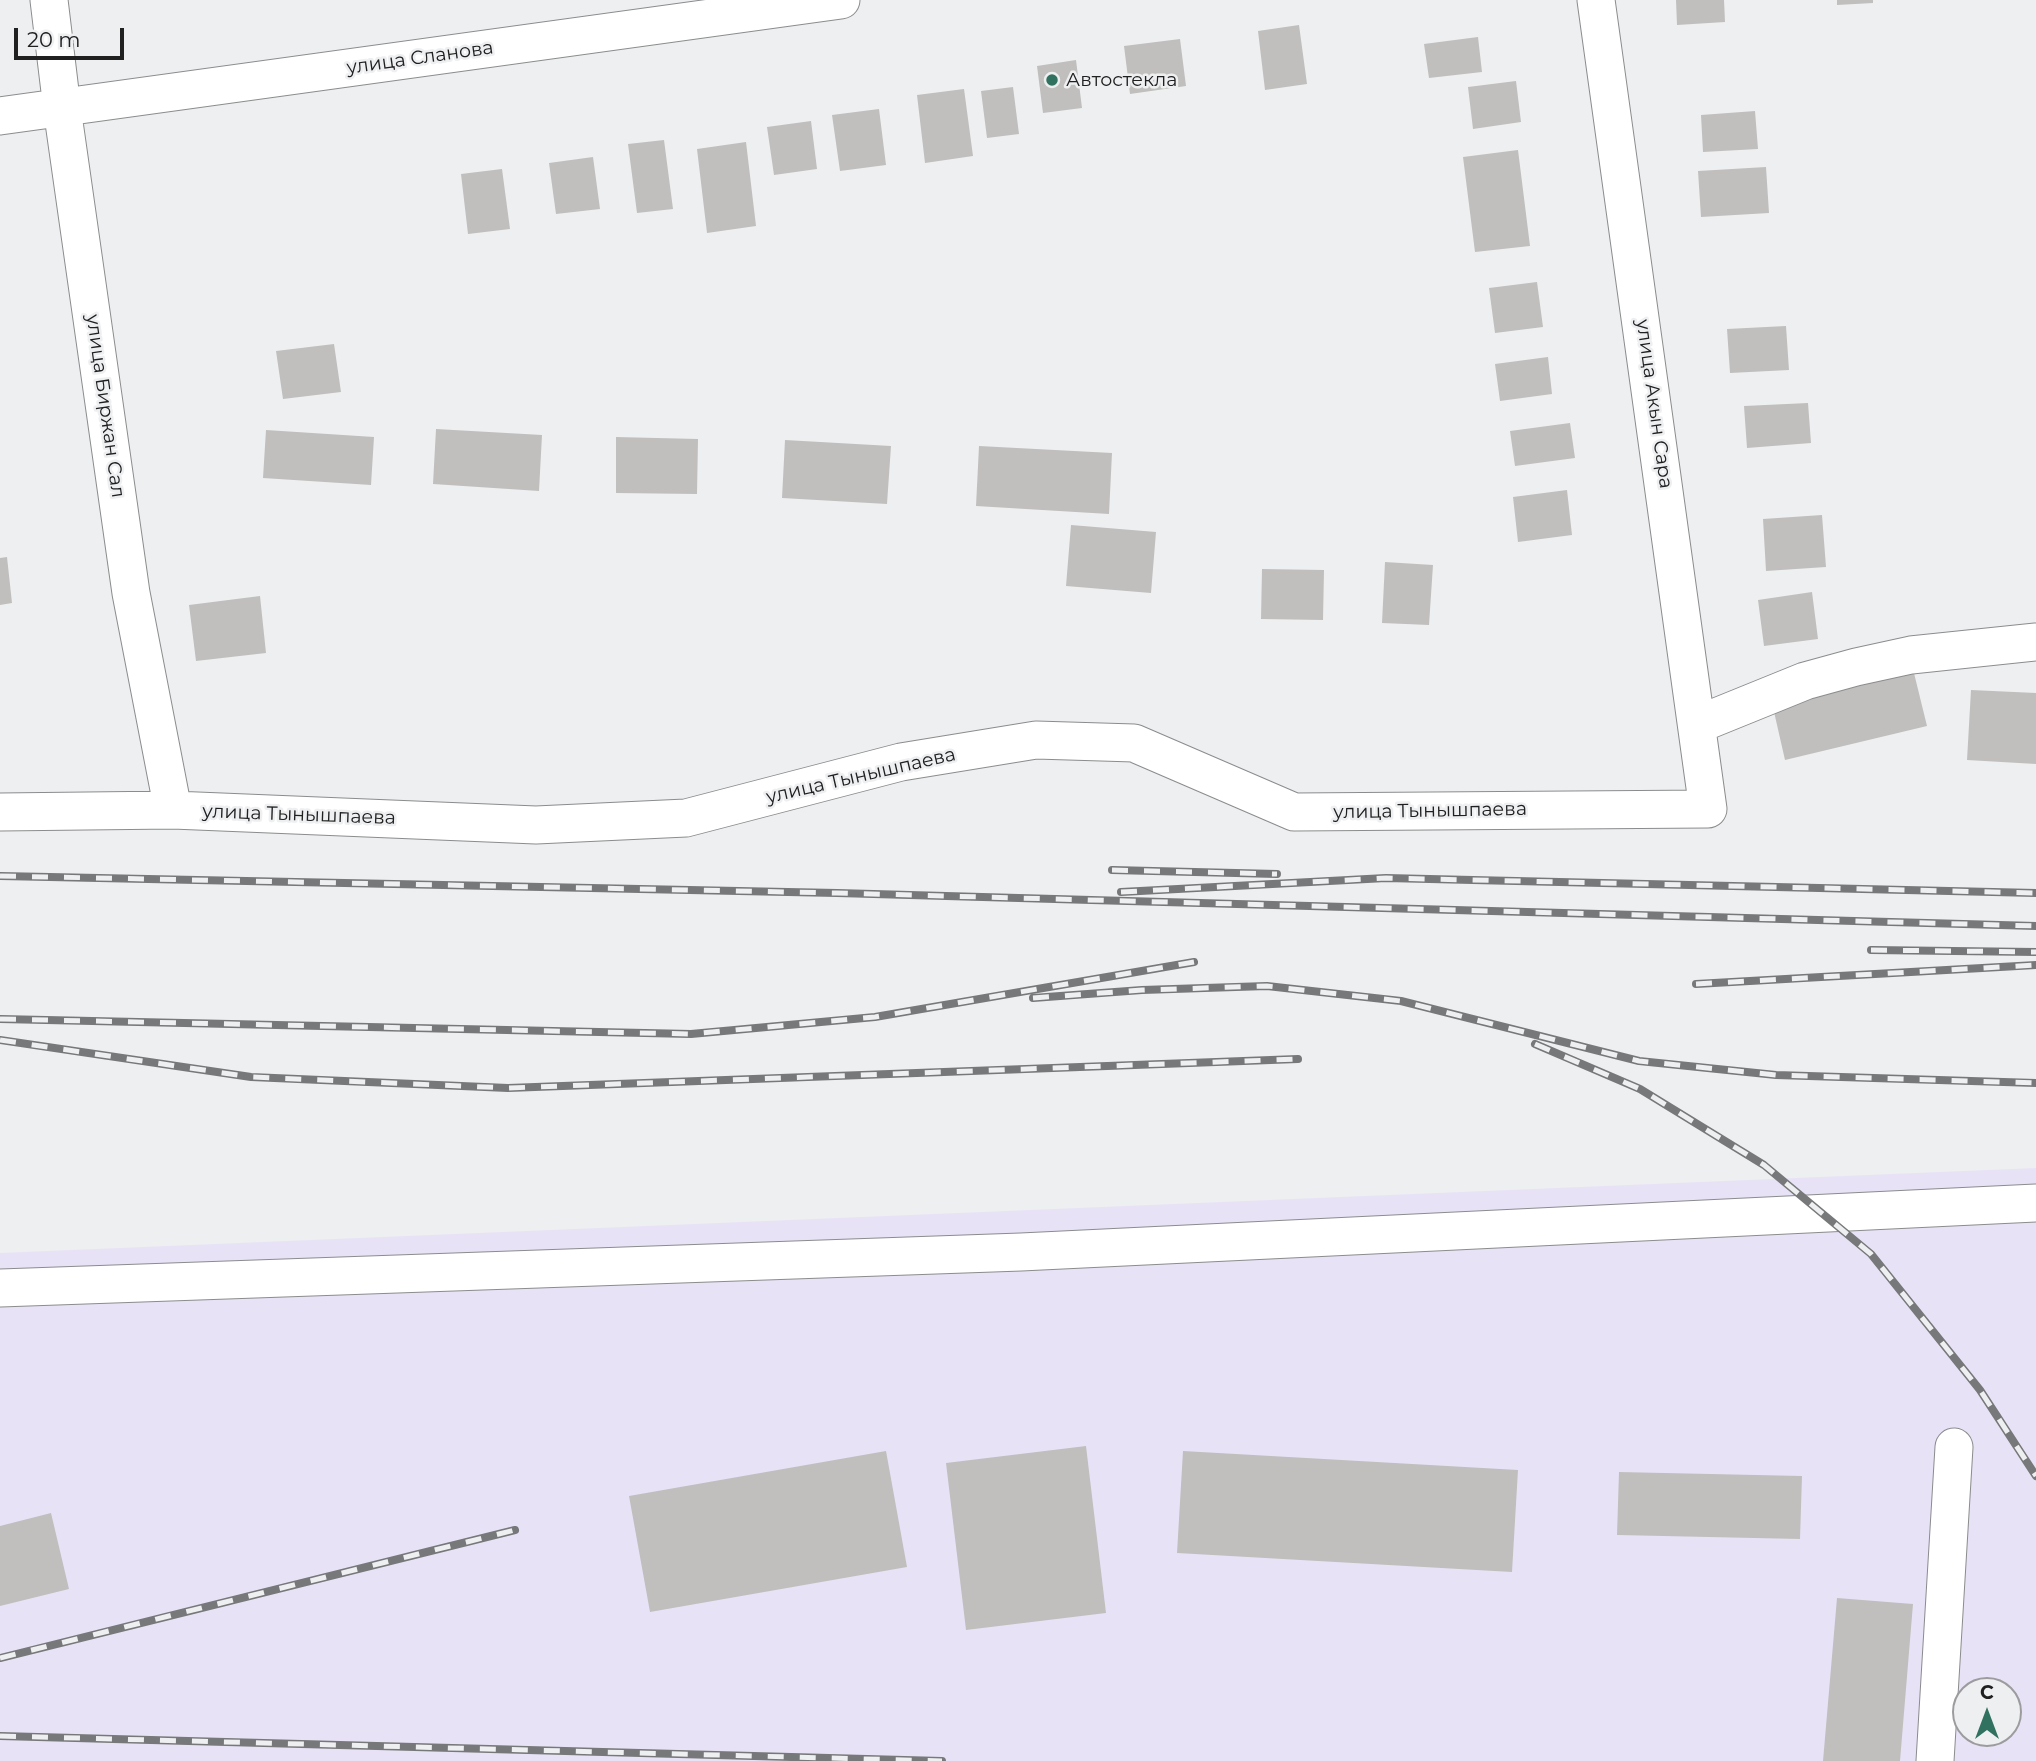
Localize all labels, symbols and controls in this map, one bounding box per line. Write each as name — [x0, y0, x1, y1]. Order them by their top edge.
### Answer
scale bar — [18, 14, 128, 58]
text: 20 m — [27, 27, 81, 52]
street label: улица Сланова — [345, 36, 495, 80]
place label: Автостекла — [1066, 69, 1177, 91]
marker: Автостекла — [1044, 72, 1060, 88]
street label: улица Биржан Сал — [81, 313, 129, 499]
street label: улица Акын Сара — [1631, 318, 1677, 490]
street label: улица Тынышпаева — [764, 743, 958, 809]
street label: улица Тынышпаева — [1333, 798, 1527, 824]
street label: улица Тынышпаева — [202, 800, 396, 830]
north arrow — [1952, 1677, 2022, 1747]
text: С — [1980, 1681, 1994, 1704]

